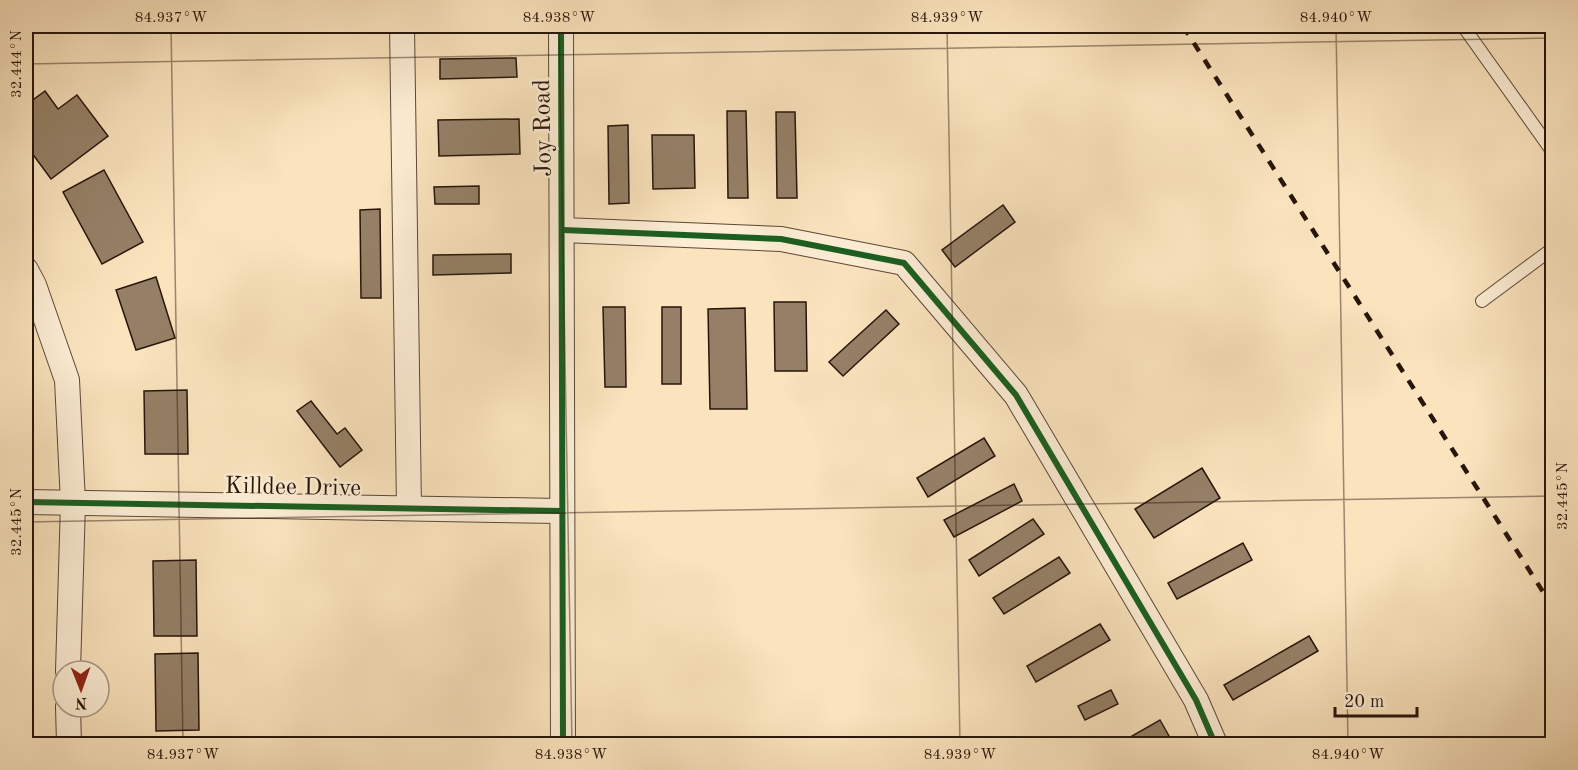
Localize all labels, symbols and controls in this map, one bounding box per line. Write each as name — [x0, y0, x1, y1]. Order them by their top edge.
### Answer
text: 84.937°W — [135, 11, 207, 26]
text: 84.938°W — [523, 11, 595, 26]
text: 84.939°W — [911, 11, 983, 26]
text: 84.940°W — [1300, 11, 1372, 26]
text: 32.444°N — [10, 30, 25, 98]
street label: Joy Road — [531, 79, 557, 177]
text: 32.445°N — [1556, 462, 1571, 530]
street label: Killdee Drive — [225, 475, 361, 501]
text: 32.445°N — [10, 488, 25, 556]
north arrow — [51, 659, 111, 719]
scale bar — [1335, 680, 1418, 718]
text: 20 m — [1344, 693, 1384, 711]
text: N — [74, 694, 87, 710]
text: 84.937°W — [147, 748, 219, 763]
text: 84.938°W — [535, 748, 607, 763]
text: 84.939°W — [924, 748, 996, 763]
text: 84.940°W — [1312, 748, 1384, 763]

